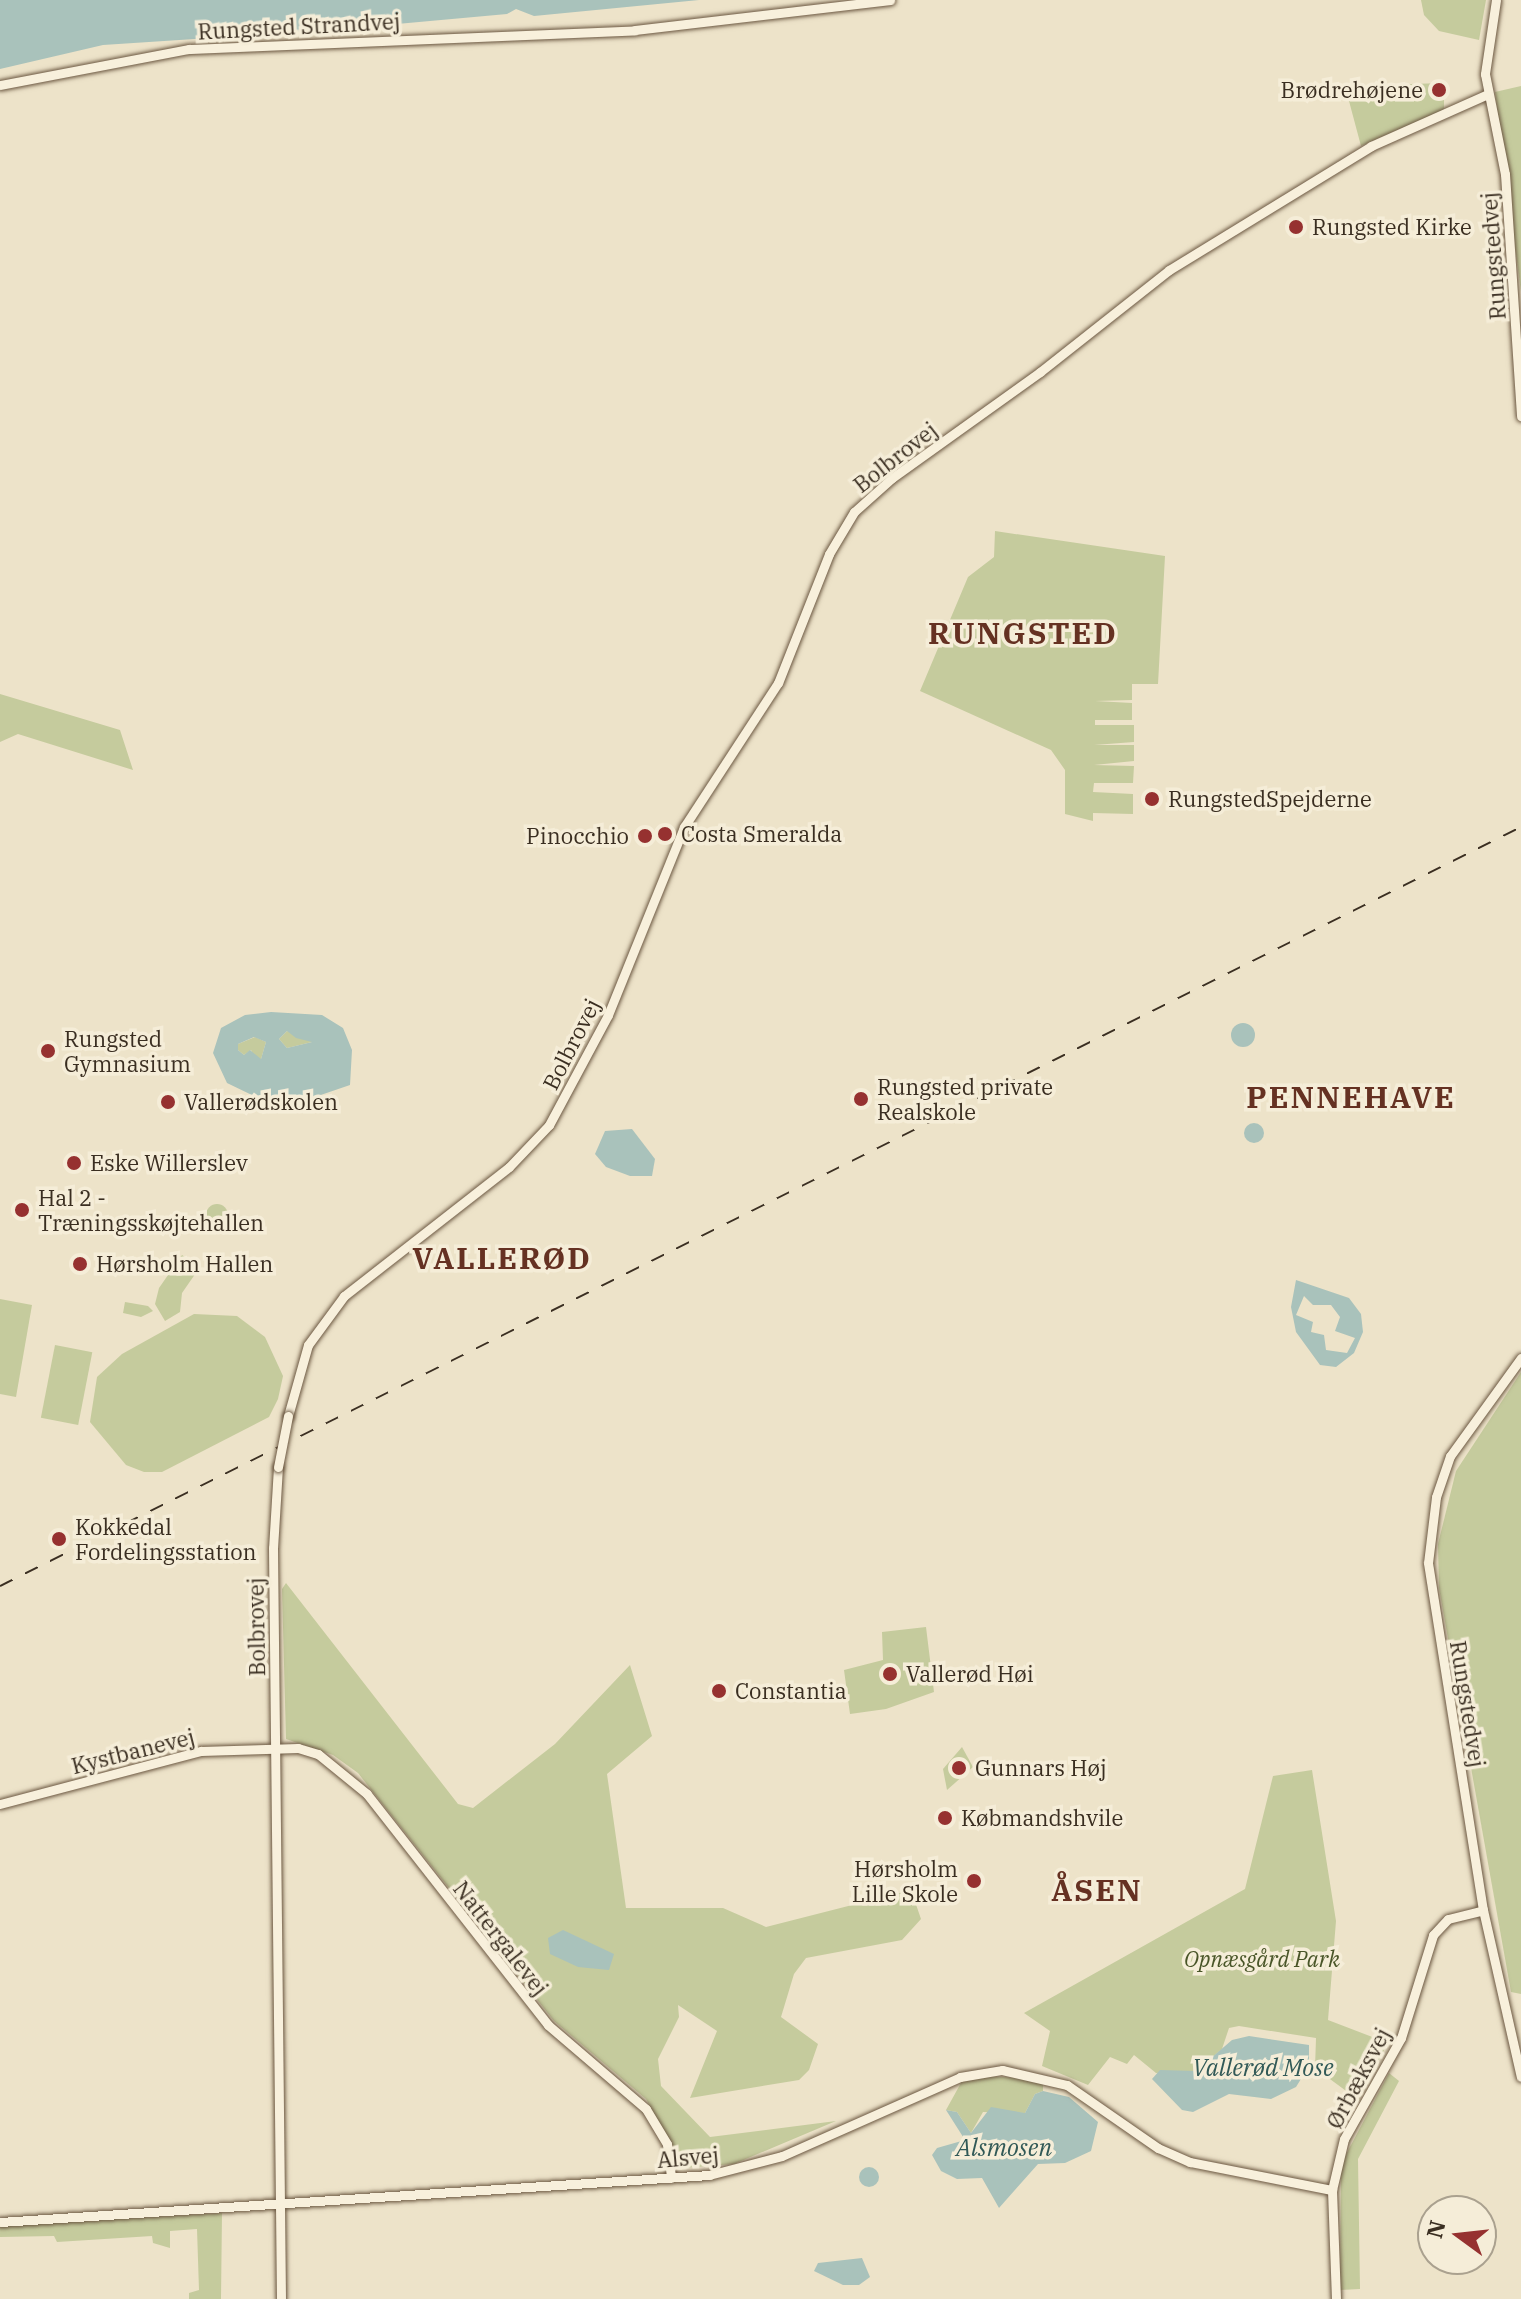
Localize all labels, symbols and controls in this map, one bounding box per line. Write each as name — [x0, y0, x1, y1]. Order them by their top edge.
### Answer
street label: Rungsted Strandvej — [197, 8, 401, 44]
place label: Brødrehøjene — [1281, 77, 1423, 103]
marker: Brødrehøjene — [1430, 81, 1448, 99]
street label: Rungstedvej — [1475, 191, 1511, 321]
place label: Rungsted Kirke — [1312, 214, 1472, 240]
marker: Rungsted Kirke — [1287, 218, 1305, 236]
street label: Bolbrovej — [848, 416, 942, 498]
district label: RUNGSTED — [928, 615, 1118, 651]
place label: RungstedSpejderne — [1168, 786, 1372, 812]
marker: RungstedSpejderne — [1143, 790, 1161, 808]
place label: Costa Smeralda — [681, 821, 842, 847]
place label: Pinocchio — [526, 823, 629, 849]
marker: Costa Smeralda — [656, 825, 674, 843]
marker: Pinocchio — [636, 827, 654, 845]
street label: Bolbrovej — [537, 994, 605, 1094]
place label: Rungsted Gymnasium — [64, 1025, 191, 1076]
marker: Rungsted Gymnasium — [39, 1042, 57, 1060]
place label: Rungsted private Realskole — [877, 1073, 1053, 1124]
district label: PENNEHAVE — [1246, 1079, 1456, 1115]
place label: Vallerødskolen — [184, 1089, 338, 1115]
marker: Rungsted private Realskole — [852, 1090, 870, 1108]
marker: Vallerødskolen — [159, 1093, 177, 1111]
place label: Eske Willerslev — [90, 1150, 248, 1176]
marker: Eske Willerslev — [65, 1154, 83, 1172]
place label: Hal 2 - Træningsskøjtehallen — [38, 1184, 264, 1236]
marker: Hal 2 - Træningsskøjtehallen — [13, 1201, 31, 1219]
district label: VALLERØD — [412, 1240, 592, 1276]
place label: Hørsholm Hallen — [96, 1251, 273, 1277]
marker: Hørsholm Hallen — [71, 1255, 89, 1273]
place label: Kokkedal Fordelingsstation — [75, 1513, 257, 1564]
marker: Kokkedal Fordelingsstation — [50, 1530, 68, 1548]
street label: Bolbrovej — [242, 1577, 270, 1677]
street label: Rungstedvej — [1445, 1639, 1491, 1769]
place label: Vallerød Høi — [906, 1661, 1034, 1687]
marker: Vallerød Høi — [881, 1665, 899, 1683]
place label: Constantia — [735, 1678, 847, 1704]
marker: Constantia — [710, 1682, 728, 1700]
street label: Kystbanevej — [69, 1723, 197, 1779]
place label: Gunnars Høj — [975, 1755, 1107, 1781]
marker: Gunnars Høj — [950, 1759, 968, 1777]
place label: Købmandshvile — [961, 1805, 1123, 1831]
marker: Købmandshvile — [936, 1809, 954, 1827]
place label: Hørsholm Lille Skole — [852, 1855, 958, 1906]
marker: Hørsholm Lille Skole — [965, 1872, 983, 1890]
district label: ÅSEN — [1051, 1872, 1143, 1908]
street label: Nattergalevej — [448, 1876, 554, 2000]
park label: Opnæsgård Park — [1184, 1946, 1340, 1972]
street label: Ørbæksvej — [1320, 2023, 1396, 2133]
water label: Vallerød Mose — [1192, 2054, 1334, 2082]
water label: Alsmosen — [956, 2134, 1052, 2162]
street label: Alsvej — [656, 2141, 720, 2173]
north arrow — [1417, 2195, 1497, 2275]
text: N — [1419, 2217, 1452, 2241]

